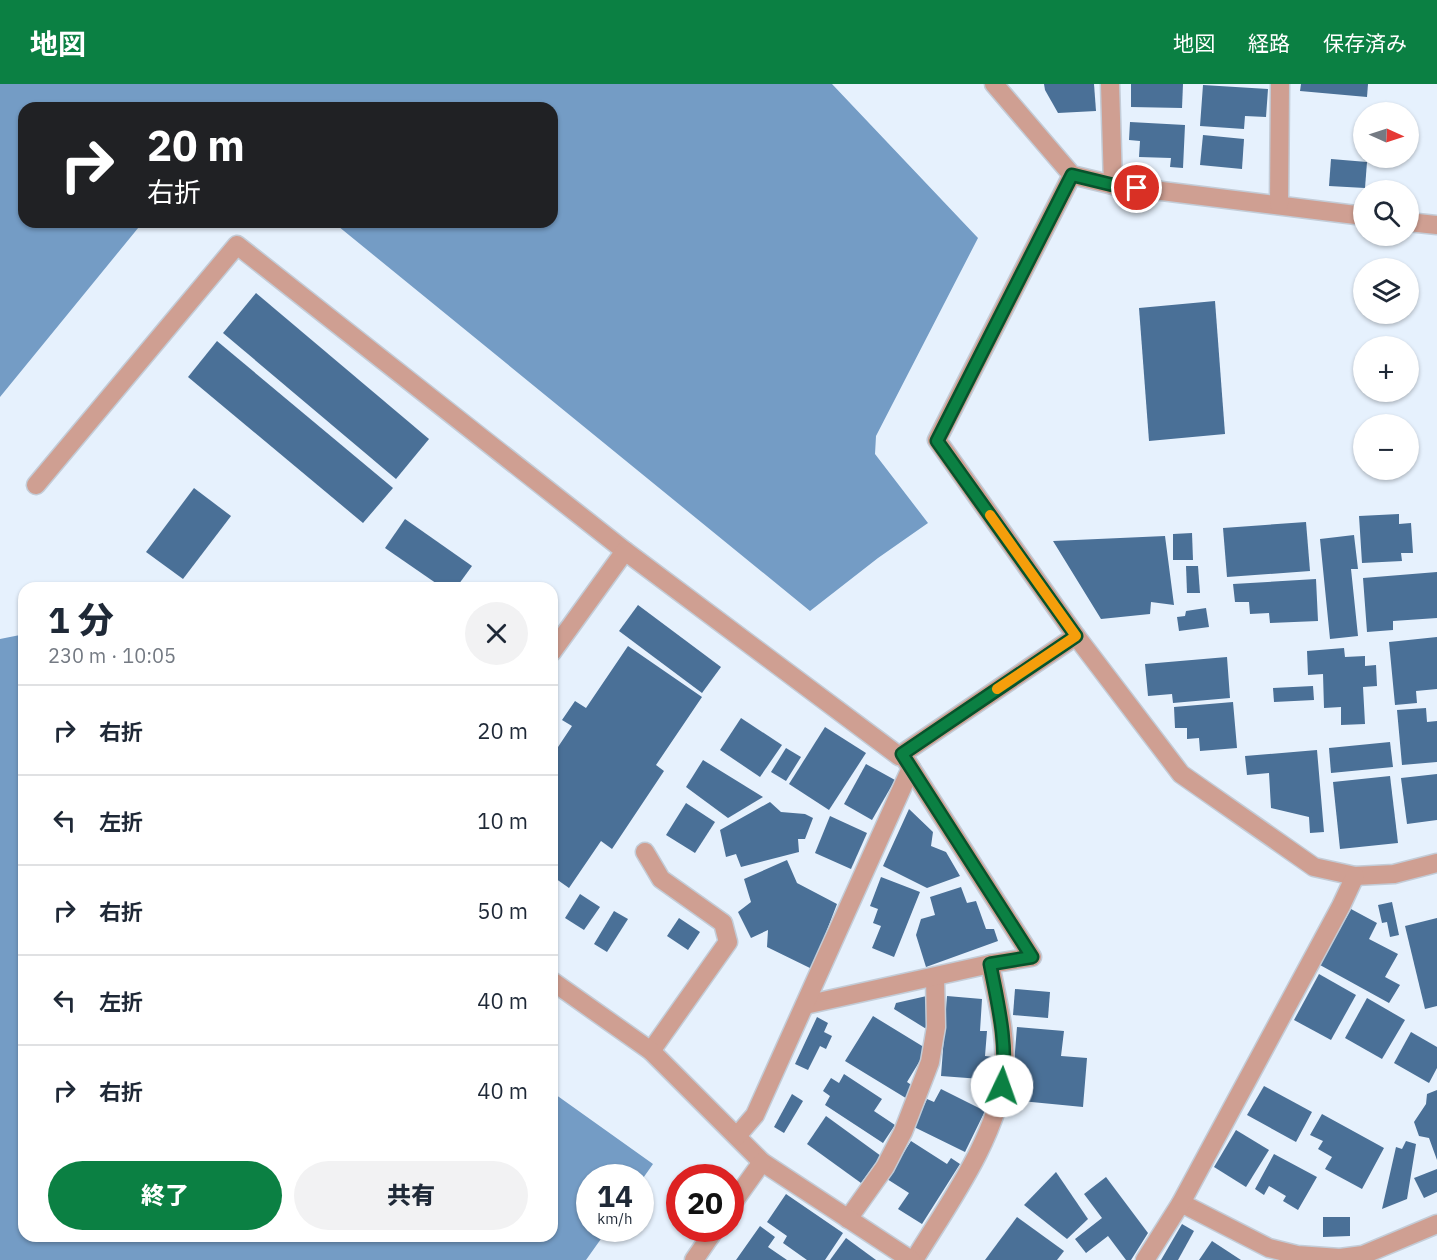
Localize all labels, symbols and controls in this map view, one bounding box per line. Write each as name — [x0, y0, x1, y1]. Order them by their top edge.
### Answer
text: 地図 — [30, 25, 86, 62]
text: 地図 — [1173, 29, 1215, 57]
text: 経路 — [1248, 29, 1290, 57]
text: 保存済み — [1323, 29, 1407, 57]
north arrow — [1353, 102, 1419, 168]
map controls — [1353, 102, 1419, 480]
text: 20 m — [147, 118, 245, 173]
icon: right — [48, 126, 126, 204]
pin — [1111, 162, 1162, 213]
icon: arrive — [1120, 171, 1153, 204]
text: 右折 — [147, 174, 201, 209]
button: search — [1353, 180, 1419, 246]
button: layers — [1353, 258, 1419, 324]
button: + — [1353, 336, 1419, 402]
button: − — [1353, 414, 1419, 480]
text: 1 分 — [48, 596, 114, 643]
button: close — [465, 602, 528, 665]
text: 230 m · 10:05 — [48, 642, 176, 669]
icon: right — [48, 714, 81, 747]
text: 20 m — [477, 716, 528, 745]
text: 右折 — [99, 717, 143, 746]
icon: left — [48, 804, 81, 837]
text: 10 m — [477, 806, 528, 835]
text: 左折 — [99, 807, 143, 836]
icon: right — [48, 894, 81, 927]
text: 50 m — [477, 896, 528, 925]
text: 右折 — [99, 897, 143, 926]
icon: left — [48, 984, 81, 1017]
text: 40 m — [477, 986, 528, 1015]
text: 左折 — [99, 987, 143, 1016]
position arrow — [970, 1054, 1034, 1118]
icon: right — [48, 1074, 81, 1107]
text: 40 m — [477, 1076, 528, 1105]
text: 右折 — [99, 1077, 143, 1106]
button: 終了 — [48, 1161, 282, 1230]
button: 共有 — [294, 1161, 528, 1230]
speed limit sign: 20 — [666, 1164, 744, 1242]
text: 14 — [597, 1176, 633, 1215]
text: km/h — [597, 1209, 633, 1228]

